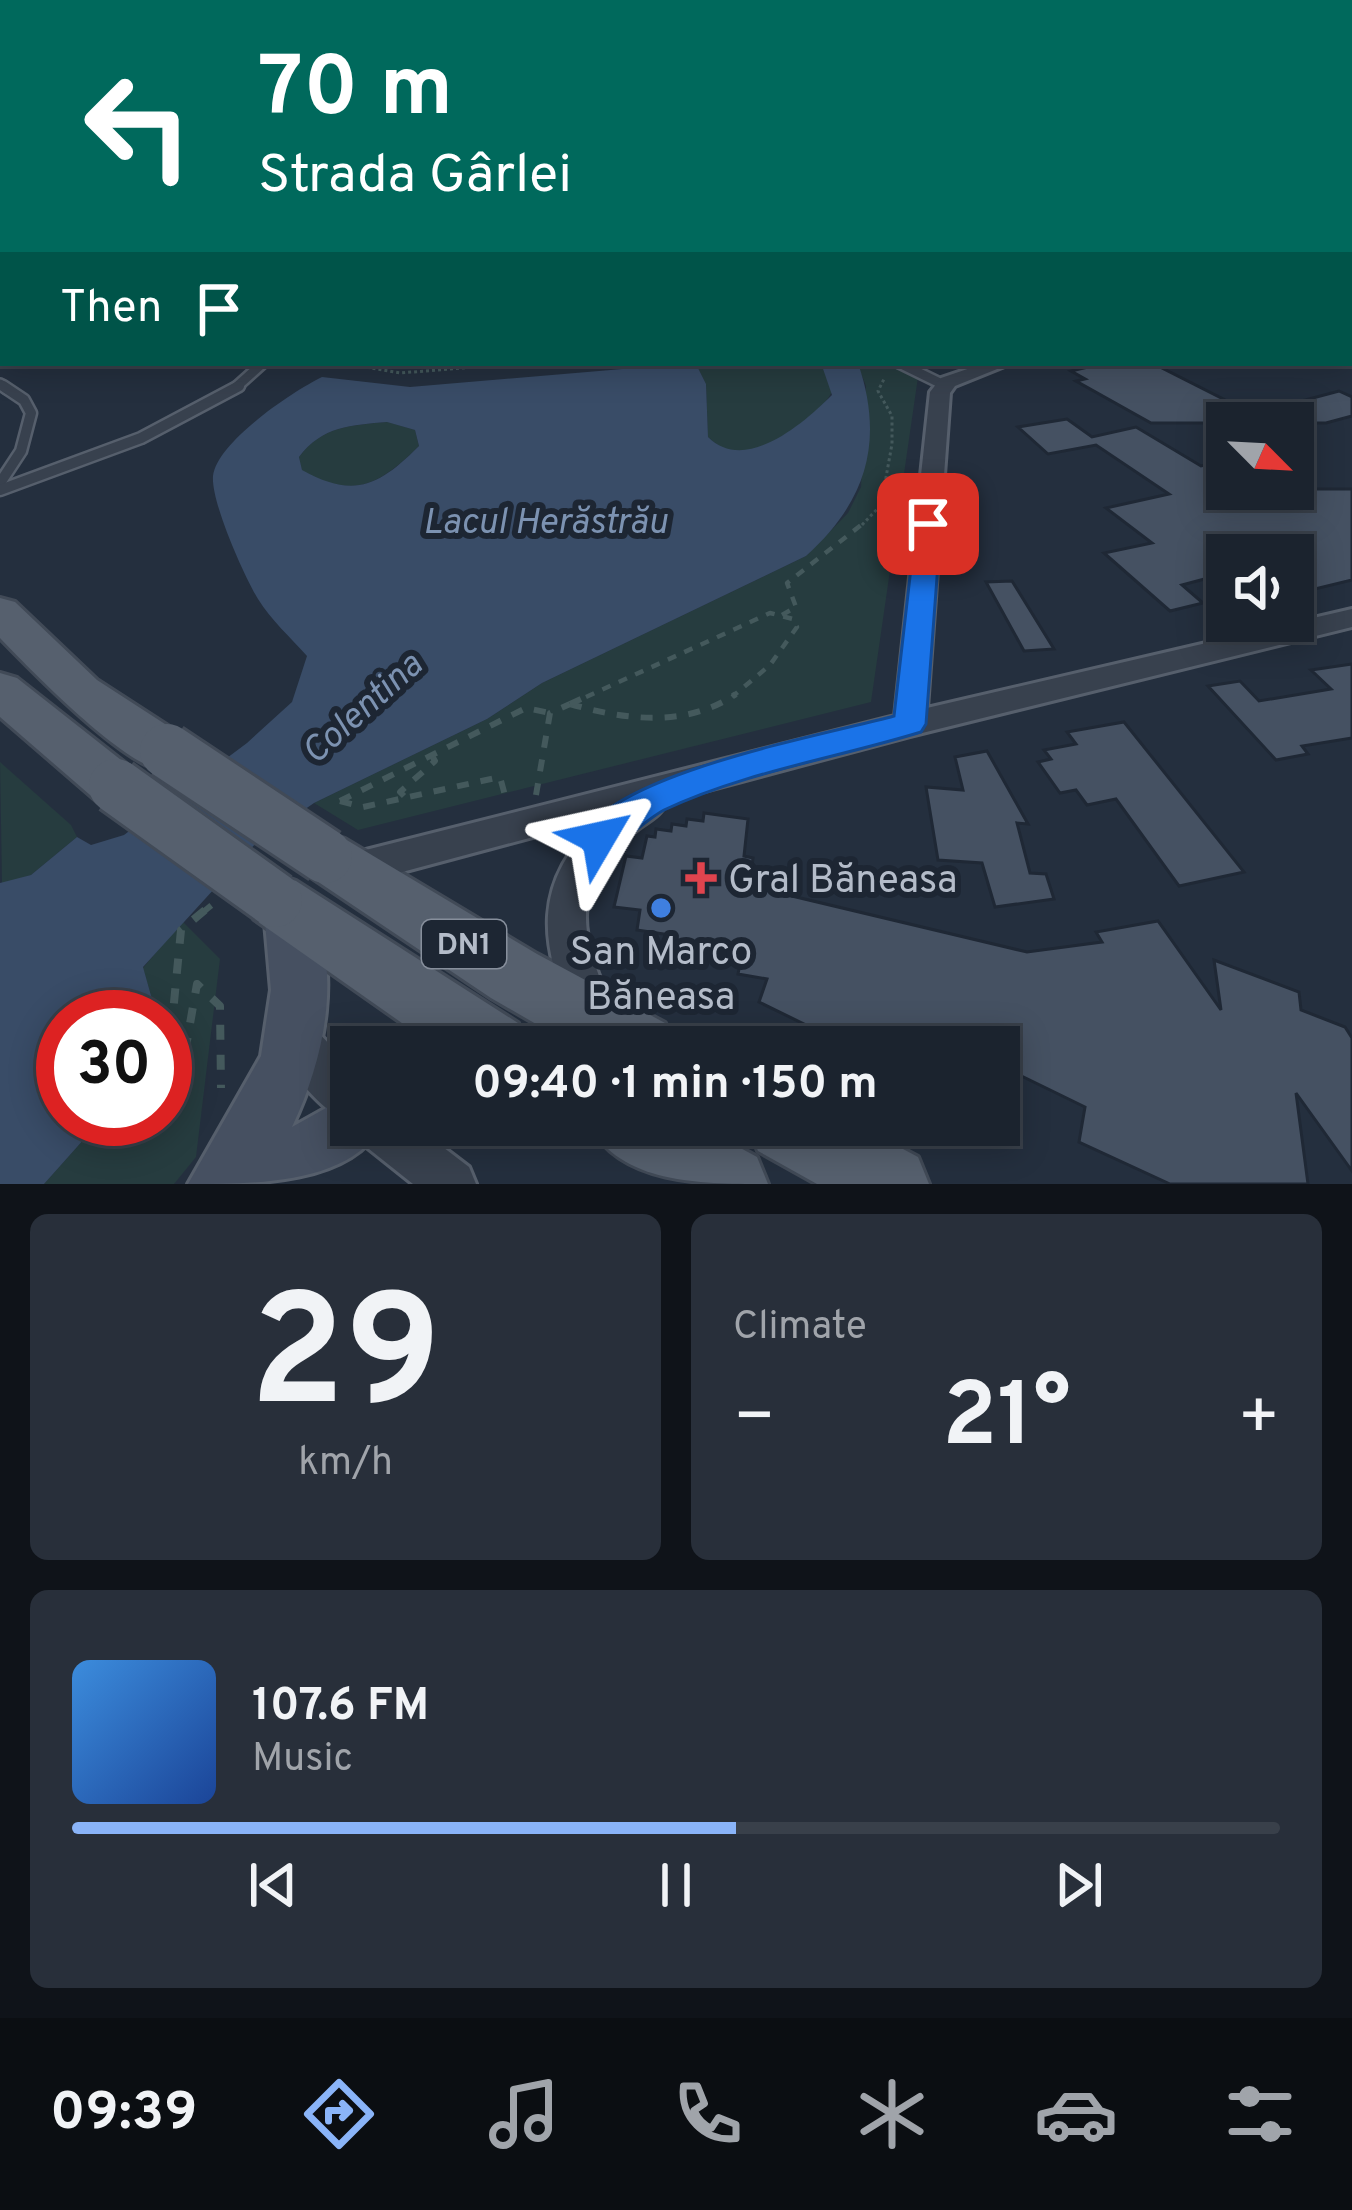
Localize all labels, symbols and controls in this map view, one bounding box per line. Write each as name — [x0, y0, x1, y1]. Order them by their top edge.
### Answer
text: 70 m — [258, 39, 453, 145]
icon: left — [60, 48, 216, 204]
text: Strada Gârlei — [258, 143, 572, 212]
icon: arrive — [186, 276, 252, 342]
text: Then — [60, 281, 162, 338]
north arrow — [1206, 402, 1314, 510]
map controls — [1206, 402, 1314, 642]
pin — [877, 473, 979, 575]
icon: arrive — [895, 491, 961, 557]
water label: Lacul Herăstrău — [423, 501, 668, 547]
button: sound — [1206, 534, 1314, 642]
water label: Colentina — [294, 643, 434, 776]
position arrow — [536, 775, 662, 901]
place label: Gral Băneasa — [728, 858, 957, 907]
marker: Gral Băneasa — [685, 862, 717, 894]
marker: San Marco Băneasa — [648, 895, 674, 921]
road number: DN1 — [422, 920, 506, 968]
place label: San Marco Băneasa — [570, 930, 752, 1024]
speed limit sign: 30 — [36, 990, 192, 1146]
text: 09:40 · 1 min · 150 m — [472, 1057, 878, 1114]
text: 29 — [250, 1263, 441, 1461]
text: Climate — [733, 1304, 867, 1353]
text: 21° — [942, 1364, 1071, 1477]
text: − — [733, 1379, 776, 1462]
text: + — [1237, 1379, 1280, 1462]
text: km/h — [298, 1440, 393, 1489]
text: 107.6 FM — [252, 1679, 429, 1736]
text: Music — [252, 1736, 353, 1785]
icon: previous — [240, 1852, 306, 1918]
icon: pause — [643, 1852, 709, 1918]
icon: next — [1046, 1852, 1112, 1918]
icon: directions — [297, 2072, 381, 2156]
icon: music — [482, 2072, 566, 2156]
icon: phone — [666, 2072, 750, 2156]
icon: climate — [850, 2072, 934, 2156]
icon: car — [1034, 2072, 1118, 2156]
icon: filters — [1218, 2072, 1302, 2156]
text: 09:39 — [50, 2080, 197, 2149]

